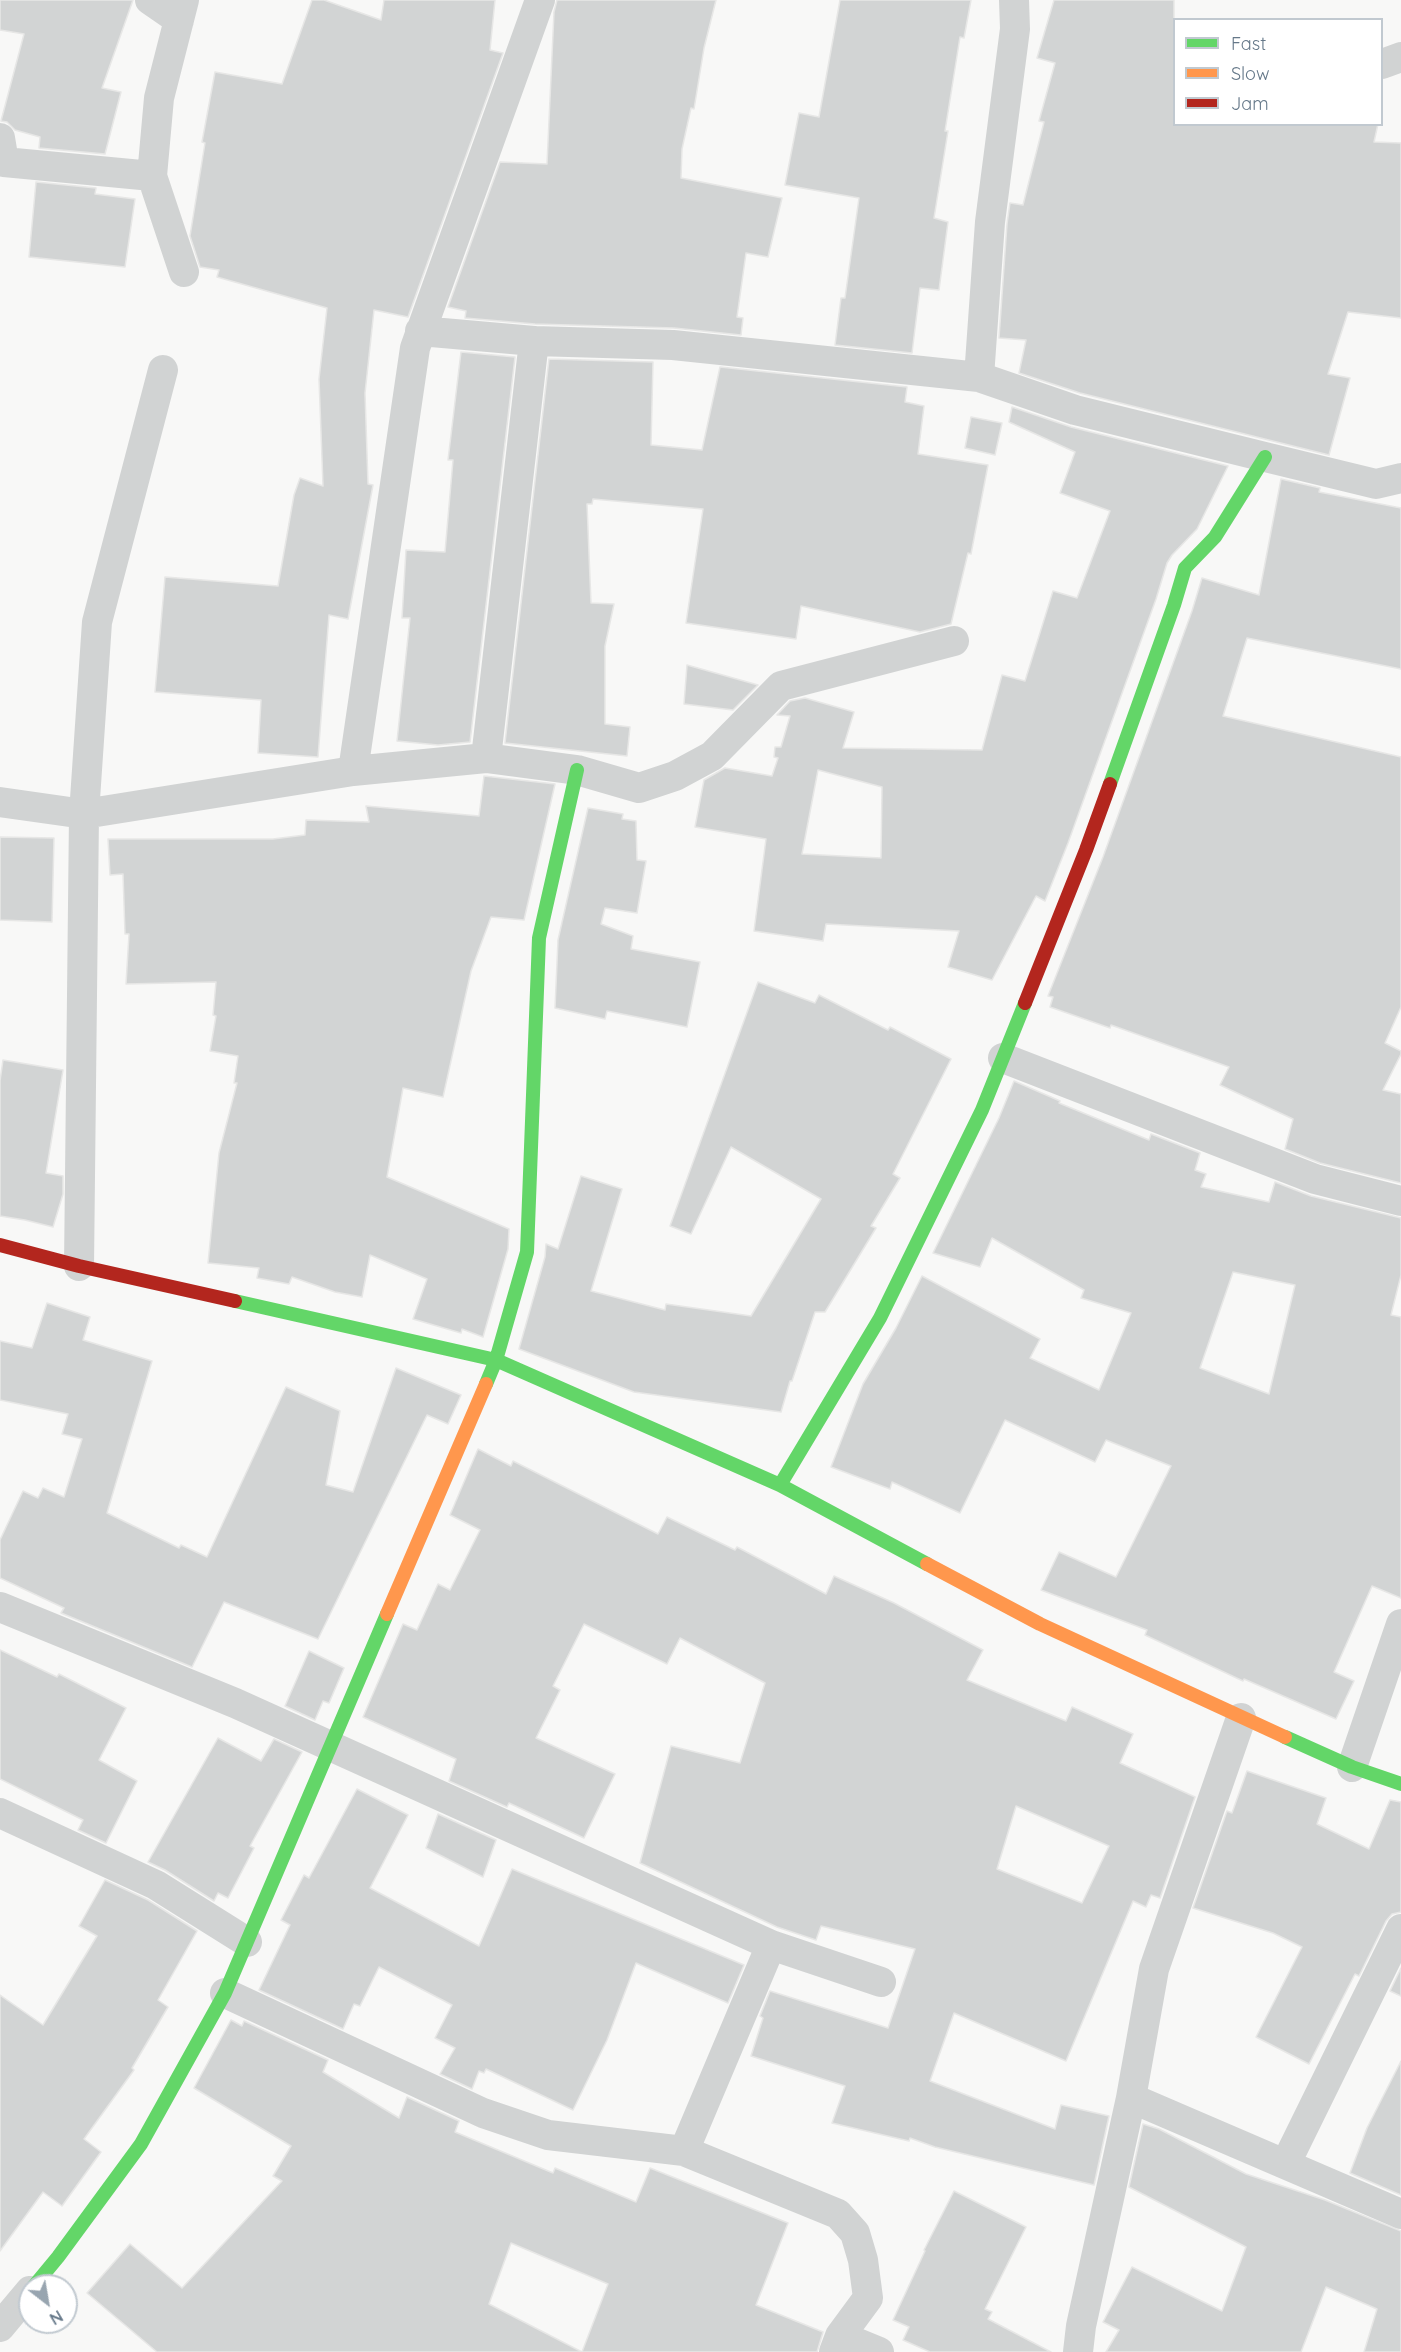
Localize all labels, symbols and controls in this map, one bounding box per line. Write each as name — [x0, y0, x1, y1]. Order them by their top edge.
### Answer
legend — [1173, 18, 1383, 126]
text: Fast — [1231, 32, 1266, 55]
text: Slow — [1231, 62, 1269, 85]
text: Jam — [1231, 92, 1269, 115]
north arrow — [18, 2274, 78, 2334]
text: N — [46, 2306, 66, 2329]

